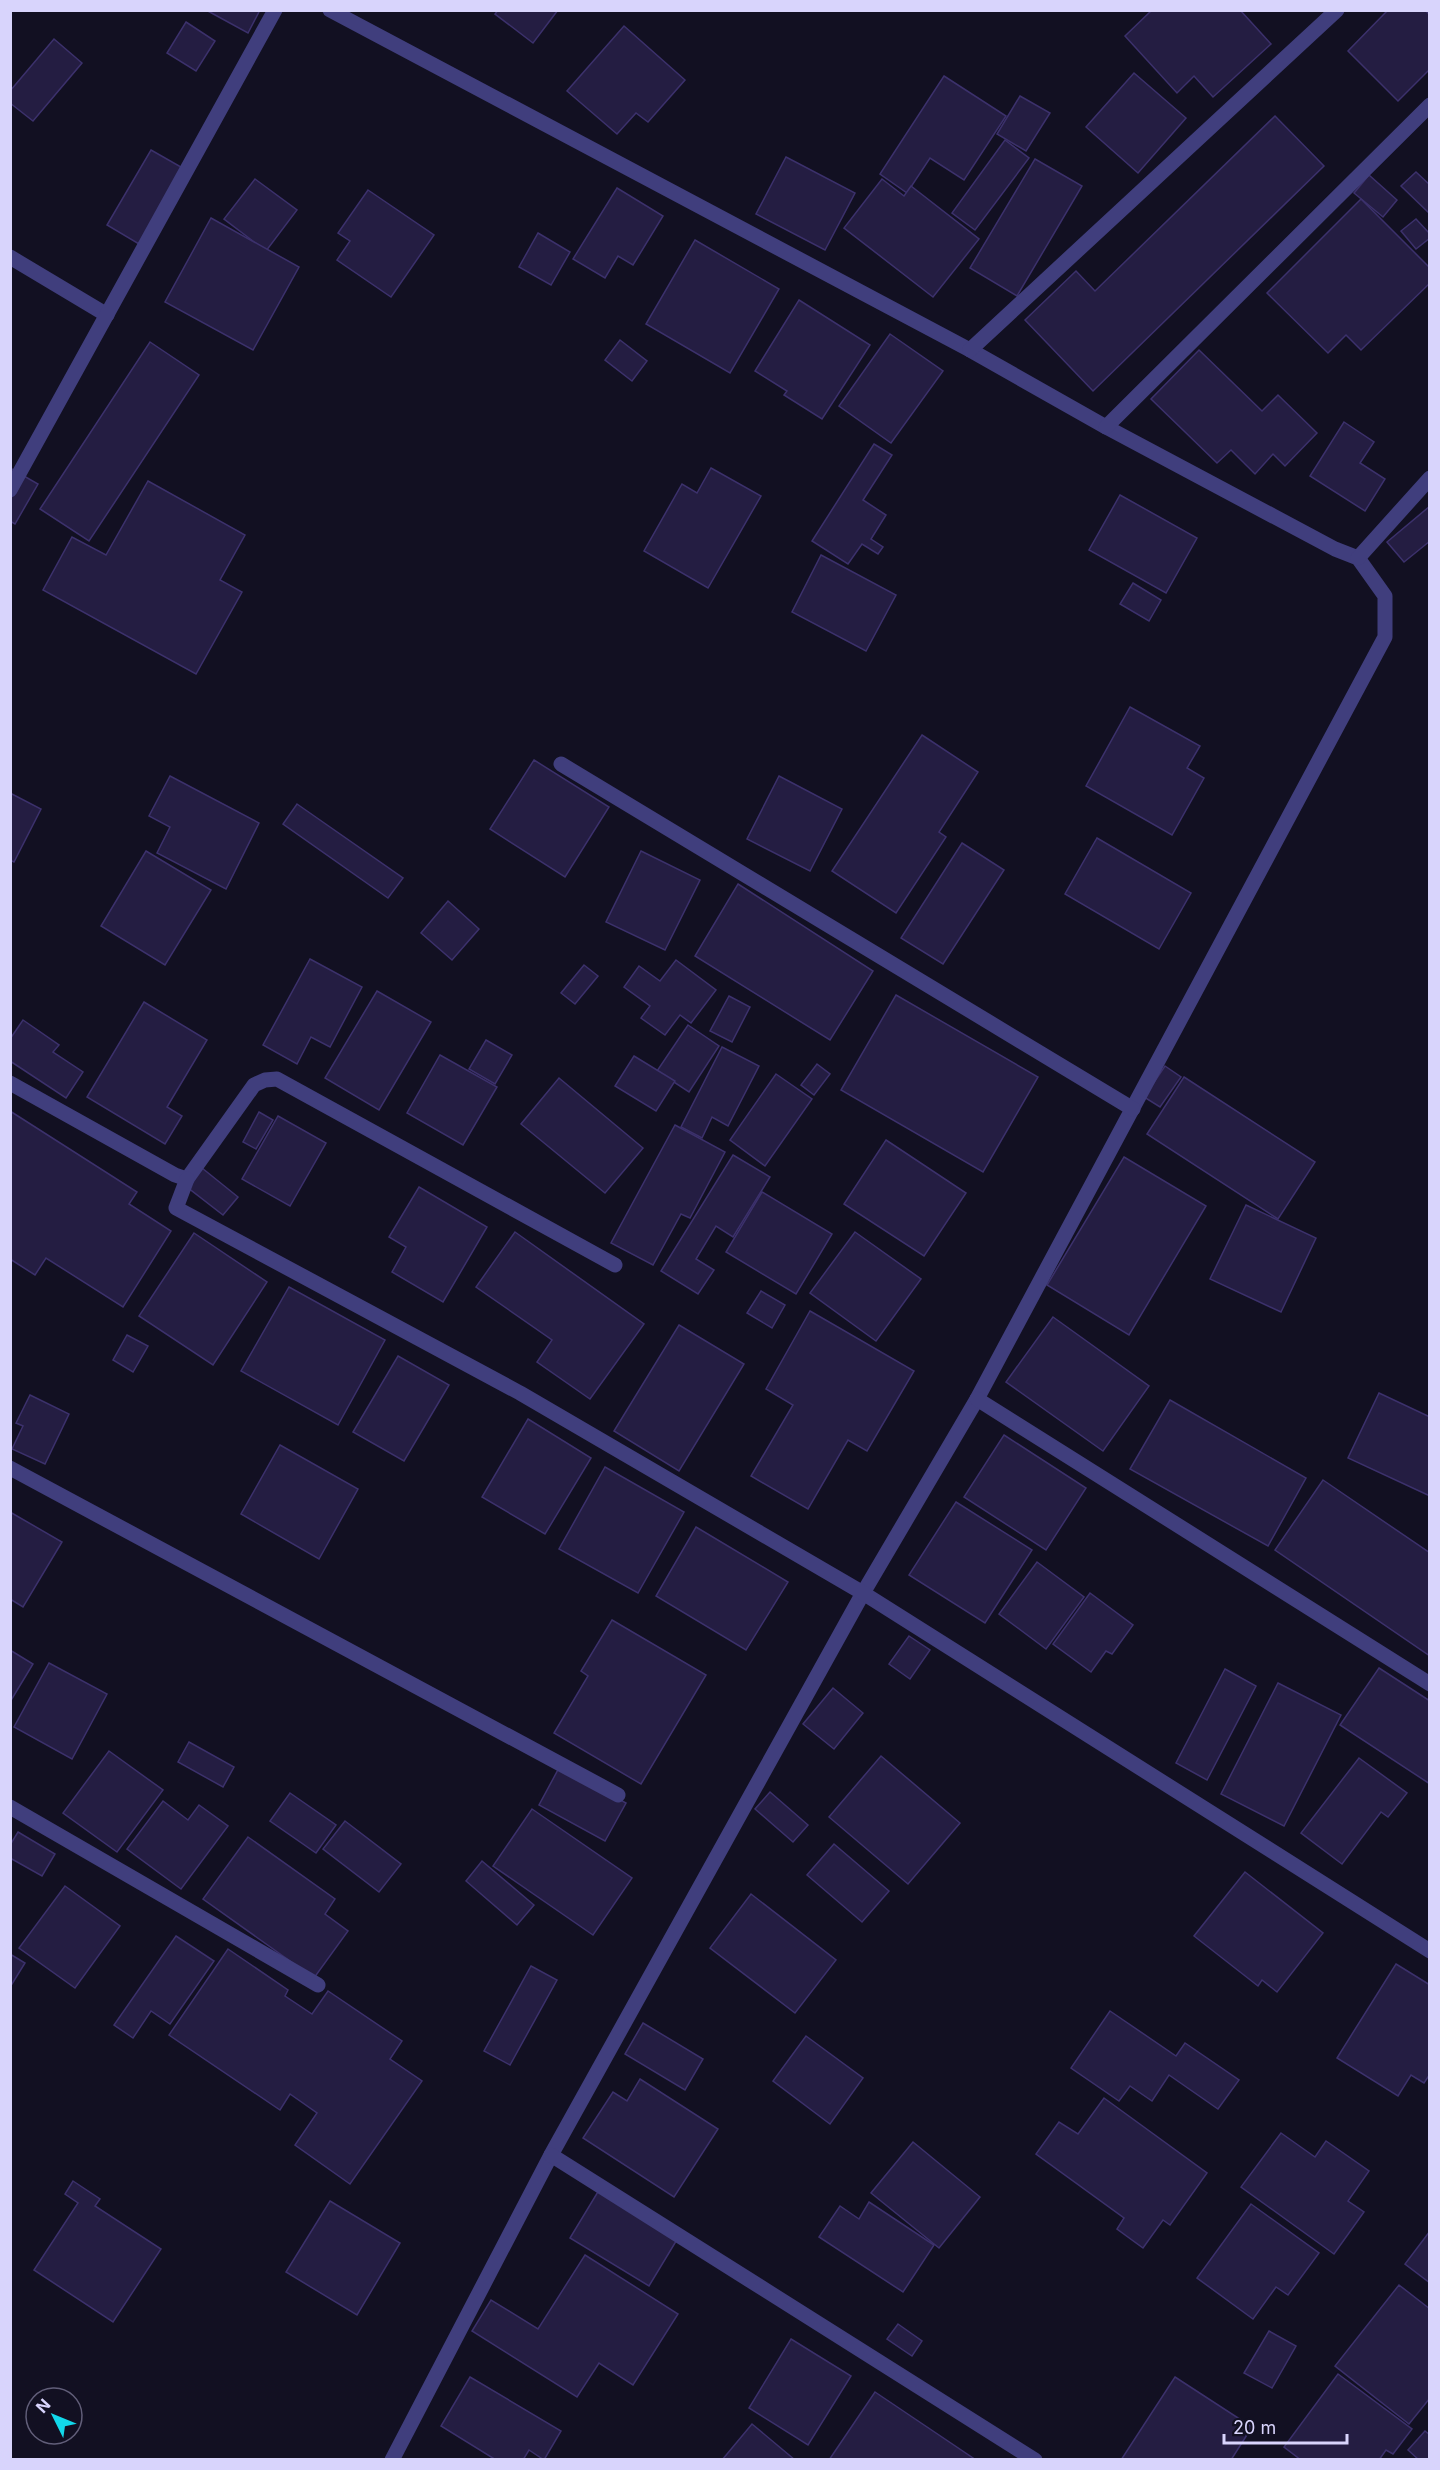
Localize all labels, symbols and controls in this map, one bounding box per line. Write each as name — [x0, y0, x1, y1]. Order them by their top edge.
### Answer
north arrow — [24, 2386, 84, 2446]
text: N — [32, 2394, 55, 2417]
scale bar — [1224, 2407, 1347, 2445]
text: 20 m — [1233, 2417, 1276, 2438]

